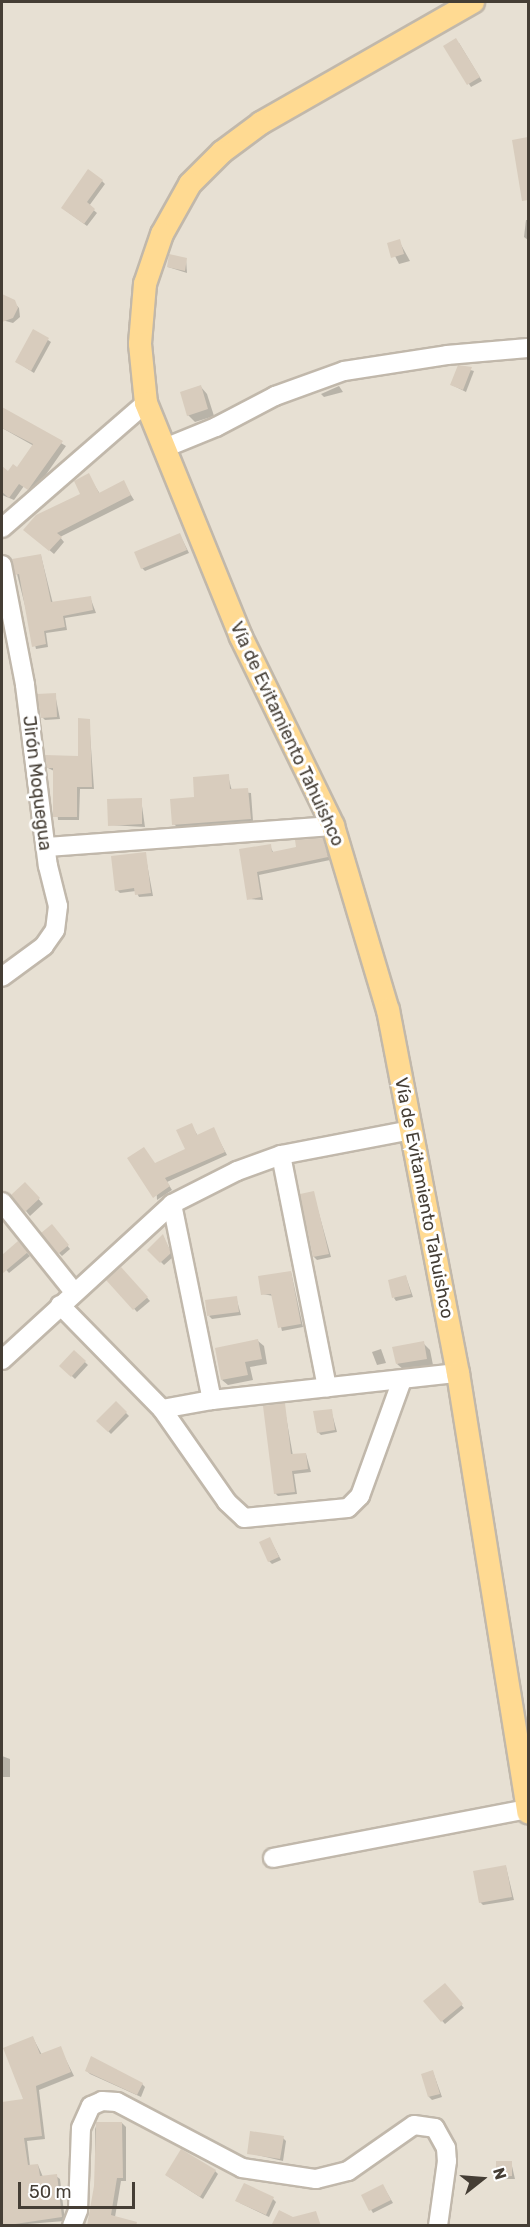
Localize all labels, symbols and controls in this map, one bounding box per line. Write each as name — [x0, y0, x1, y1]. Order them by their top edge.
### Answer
street label: Vía de Evitamiento Tahuishco — [225, 618, 349, 850]
street label: Jirón Moquegua — [18, 714, 56, 852]
street label: Vía de Evitamiento Tahuishco — [390, 1075, 458, 1321]
north arrow — [452, 2149, 512, 2209]
text: N — [489, 2165, 510, 2182]
scale bar — [21, 2170, 138, 2208]
text: 50 m — [29, 2181, 72, 2203]

